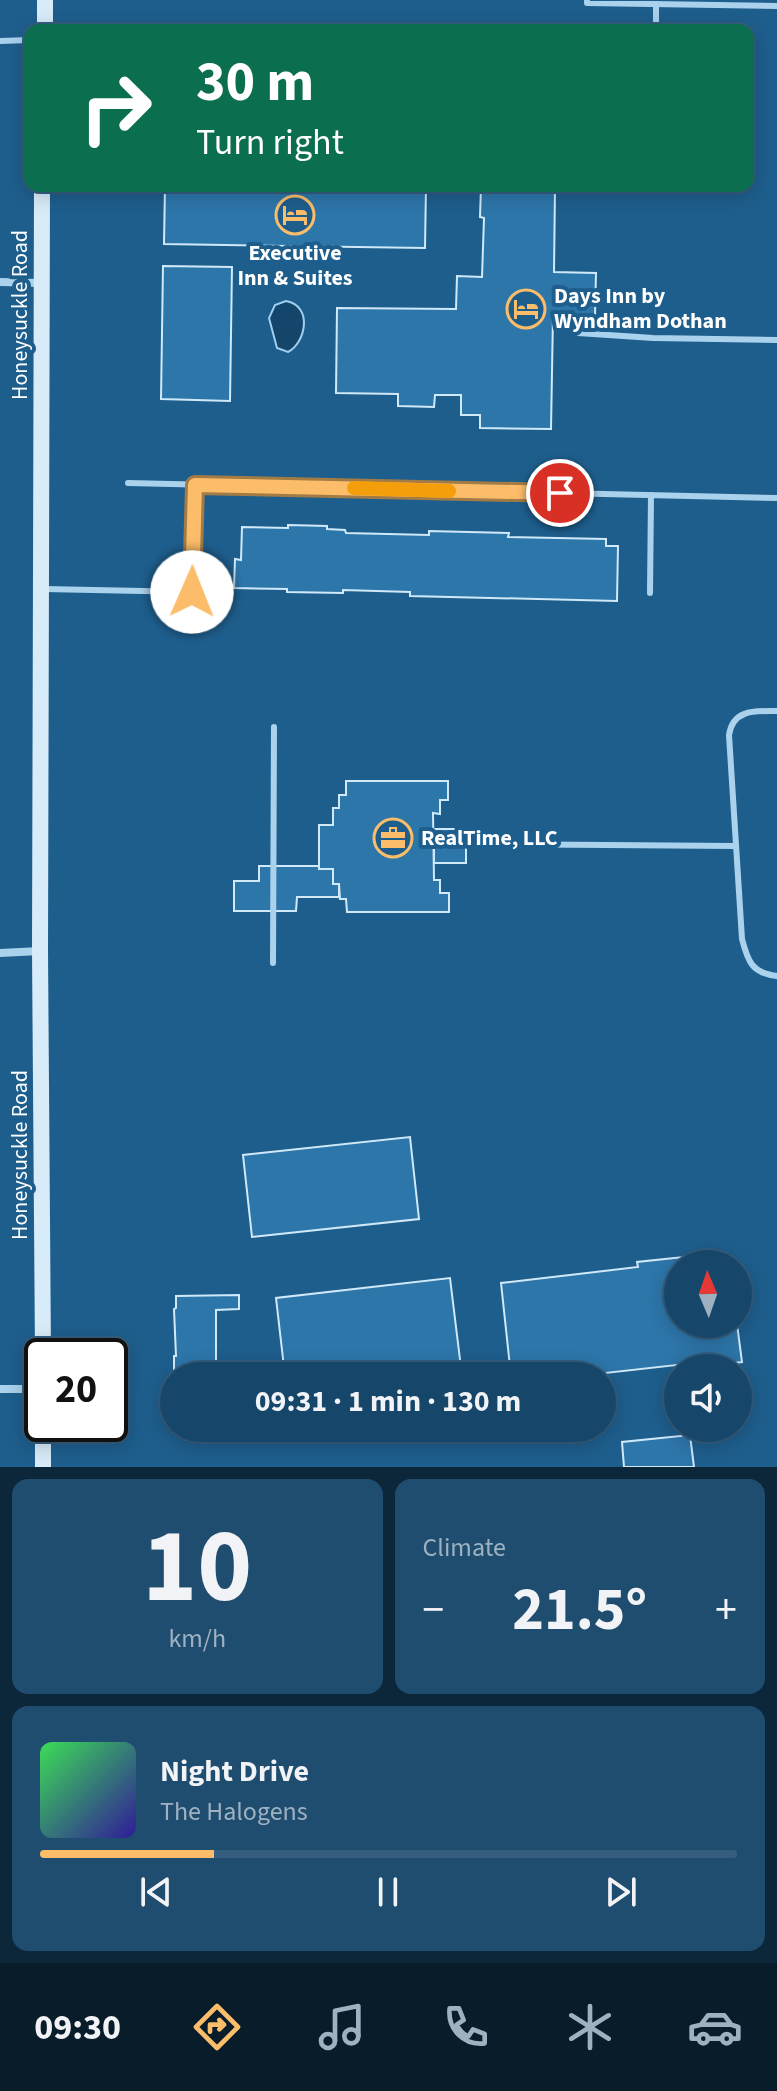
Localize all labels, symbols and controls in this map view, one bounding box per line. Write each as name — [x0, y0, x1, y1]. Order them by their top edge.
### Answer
text: 30 m — [196, 43, 314, 122]
icon: right — [64, 56, 168, 160]
text: Turn right — [196, 117, 344, 168]
hotel icon: Executive Inn & Suites — [274, 194, 316, 236]
street label: Honeysuckle Road — [4, 230, 36, 400]
place label: Executive Inn & Suites — [237, 237, 353, 294]
place label: Days Inn by Wyndham Dothan — [554, 280, 727, 337]
hotel icon: Days Inn by Wyndham Dothan — [505, 288, 547, 330]
pin — [526, 459, 594, 527]
icon: arrive — [538, 471, 582, 515]
position arrow — [150, 550, 234, 634]
office icon: RealTime, LLC — [372, 817, 414, 859]
place label: RealTime, LLC — [421, 822, 558, 854]
street label: Honeysuckle Road — [4, 1070, 36, 1240]
north arrow — [664, 1250, 752, 1338]
map controls — [664, 1250, 752, 1442]
speed limit sign: 20 — [24, 1338, 128, 1442]
button: sound — [664, 1354, 752, 1442]
text: 09:31 · 1 min · 130 m — [255, 1380, 521, 1423]
text: 10 — [142, 1494, 252, 1642]
text: Climate — [423, 1529, 506, 1566]
text: 21.5° — [512, 1568, 647, 1653]
text: − — [423, 1579, 444, 1642]
text: + — [715, 1579, 737, 1642]
text: km/h — [168, 1620, 226, 1657]
text: Night Drive — [160, 1750, 309, 1793]
text: The Halogens — [160, 1793, 308, 1830]
icon: previous — [134, 1870, 178, 1914]
icon: pause — [366, 1870, 410, 1914]
icon: next — [599, 1870, 643, 1914]
icon: directions — [189, 1999, 245, 2055]
icon: music — [314, 1999, 370, 2055]
icon: phone — [438, 1999, 494, 2055]
icon: climate — [562, 1999, 618, 2055]
icon: car — [687, 1999, 743, 2055]
text: 09:30 — [34, 2002, 121, 2053]

